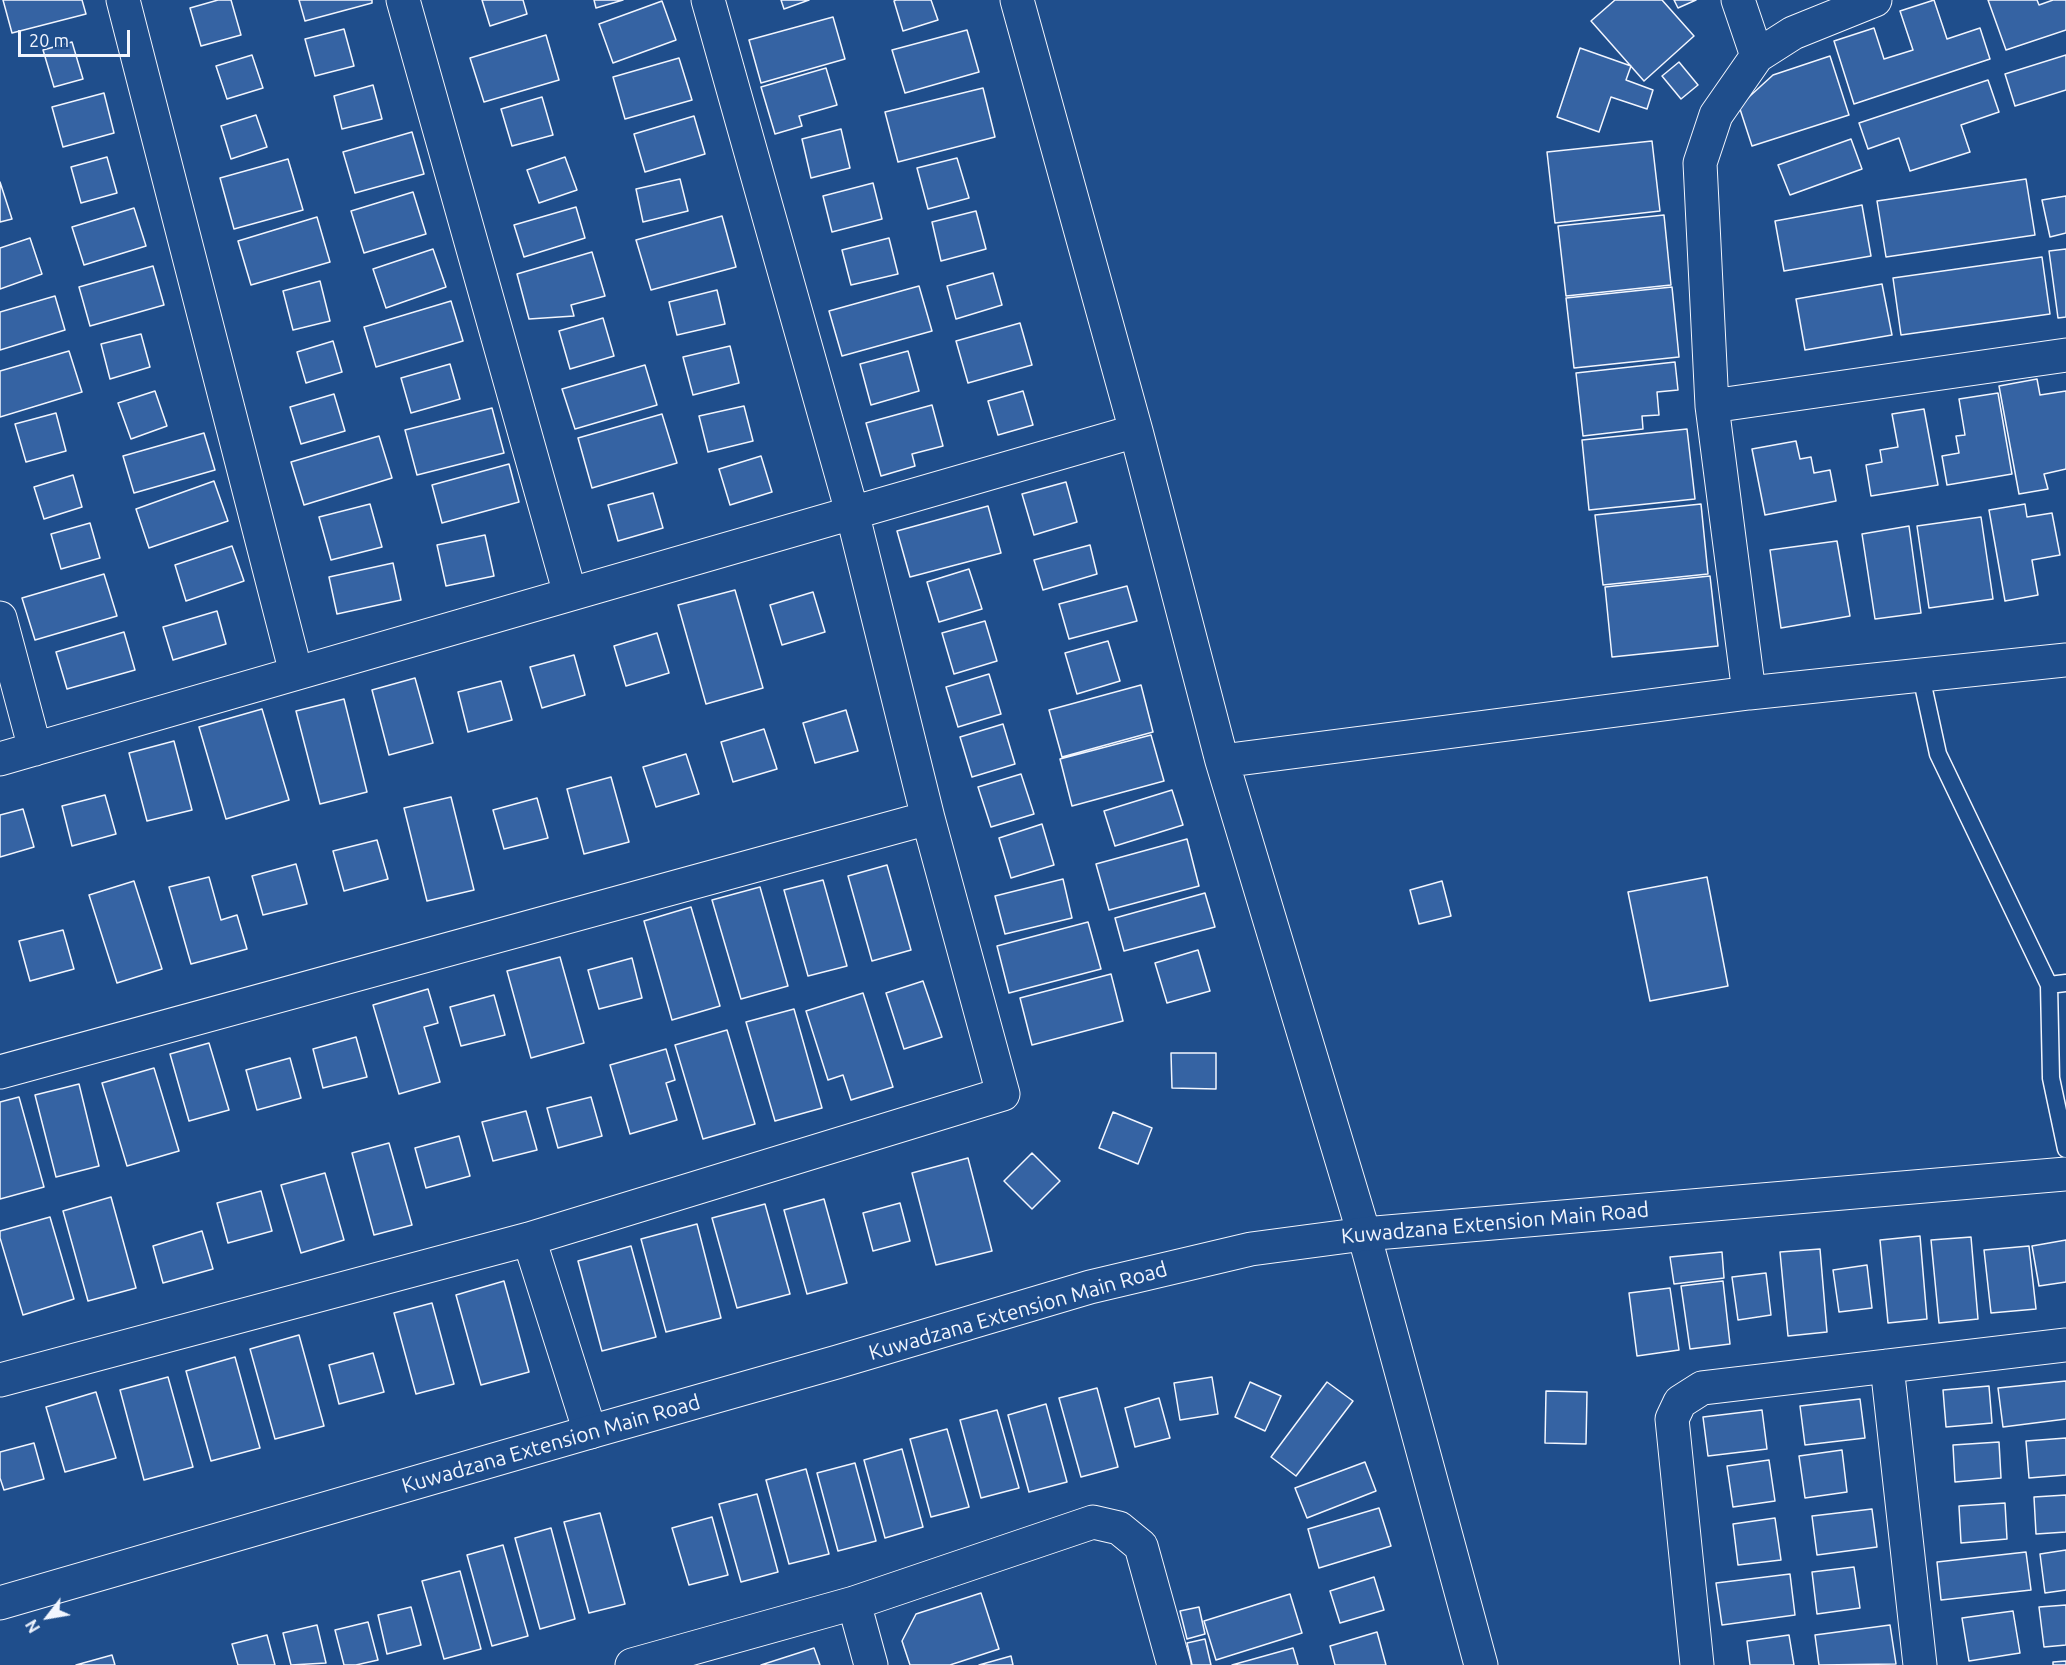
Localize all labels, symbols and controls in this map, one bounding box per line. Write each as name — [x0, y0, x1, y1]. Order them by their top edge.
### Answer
scale bar — [21, 18, 134, 56]
text: 20 m — [29, 30, 69, 50]
street label: Kuwadzana Extension Main Road — [1340, 1197, 1650, 1249]
street label: Kuwadzana Extension Main Road — [866, 1256, 1170, 1366]
street label: Kuwadzana Extension Main Road — [399, 1389, 703, 1499]
north arrow — [18, 1587, 78, 1647]
text: N — [22, 1617, 43, 1636]

